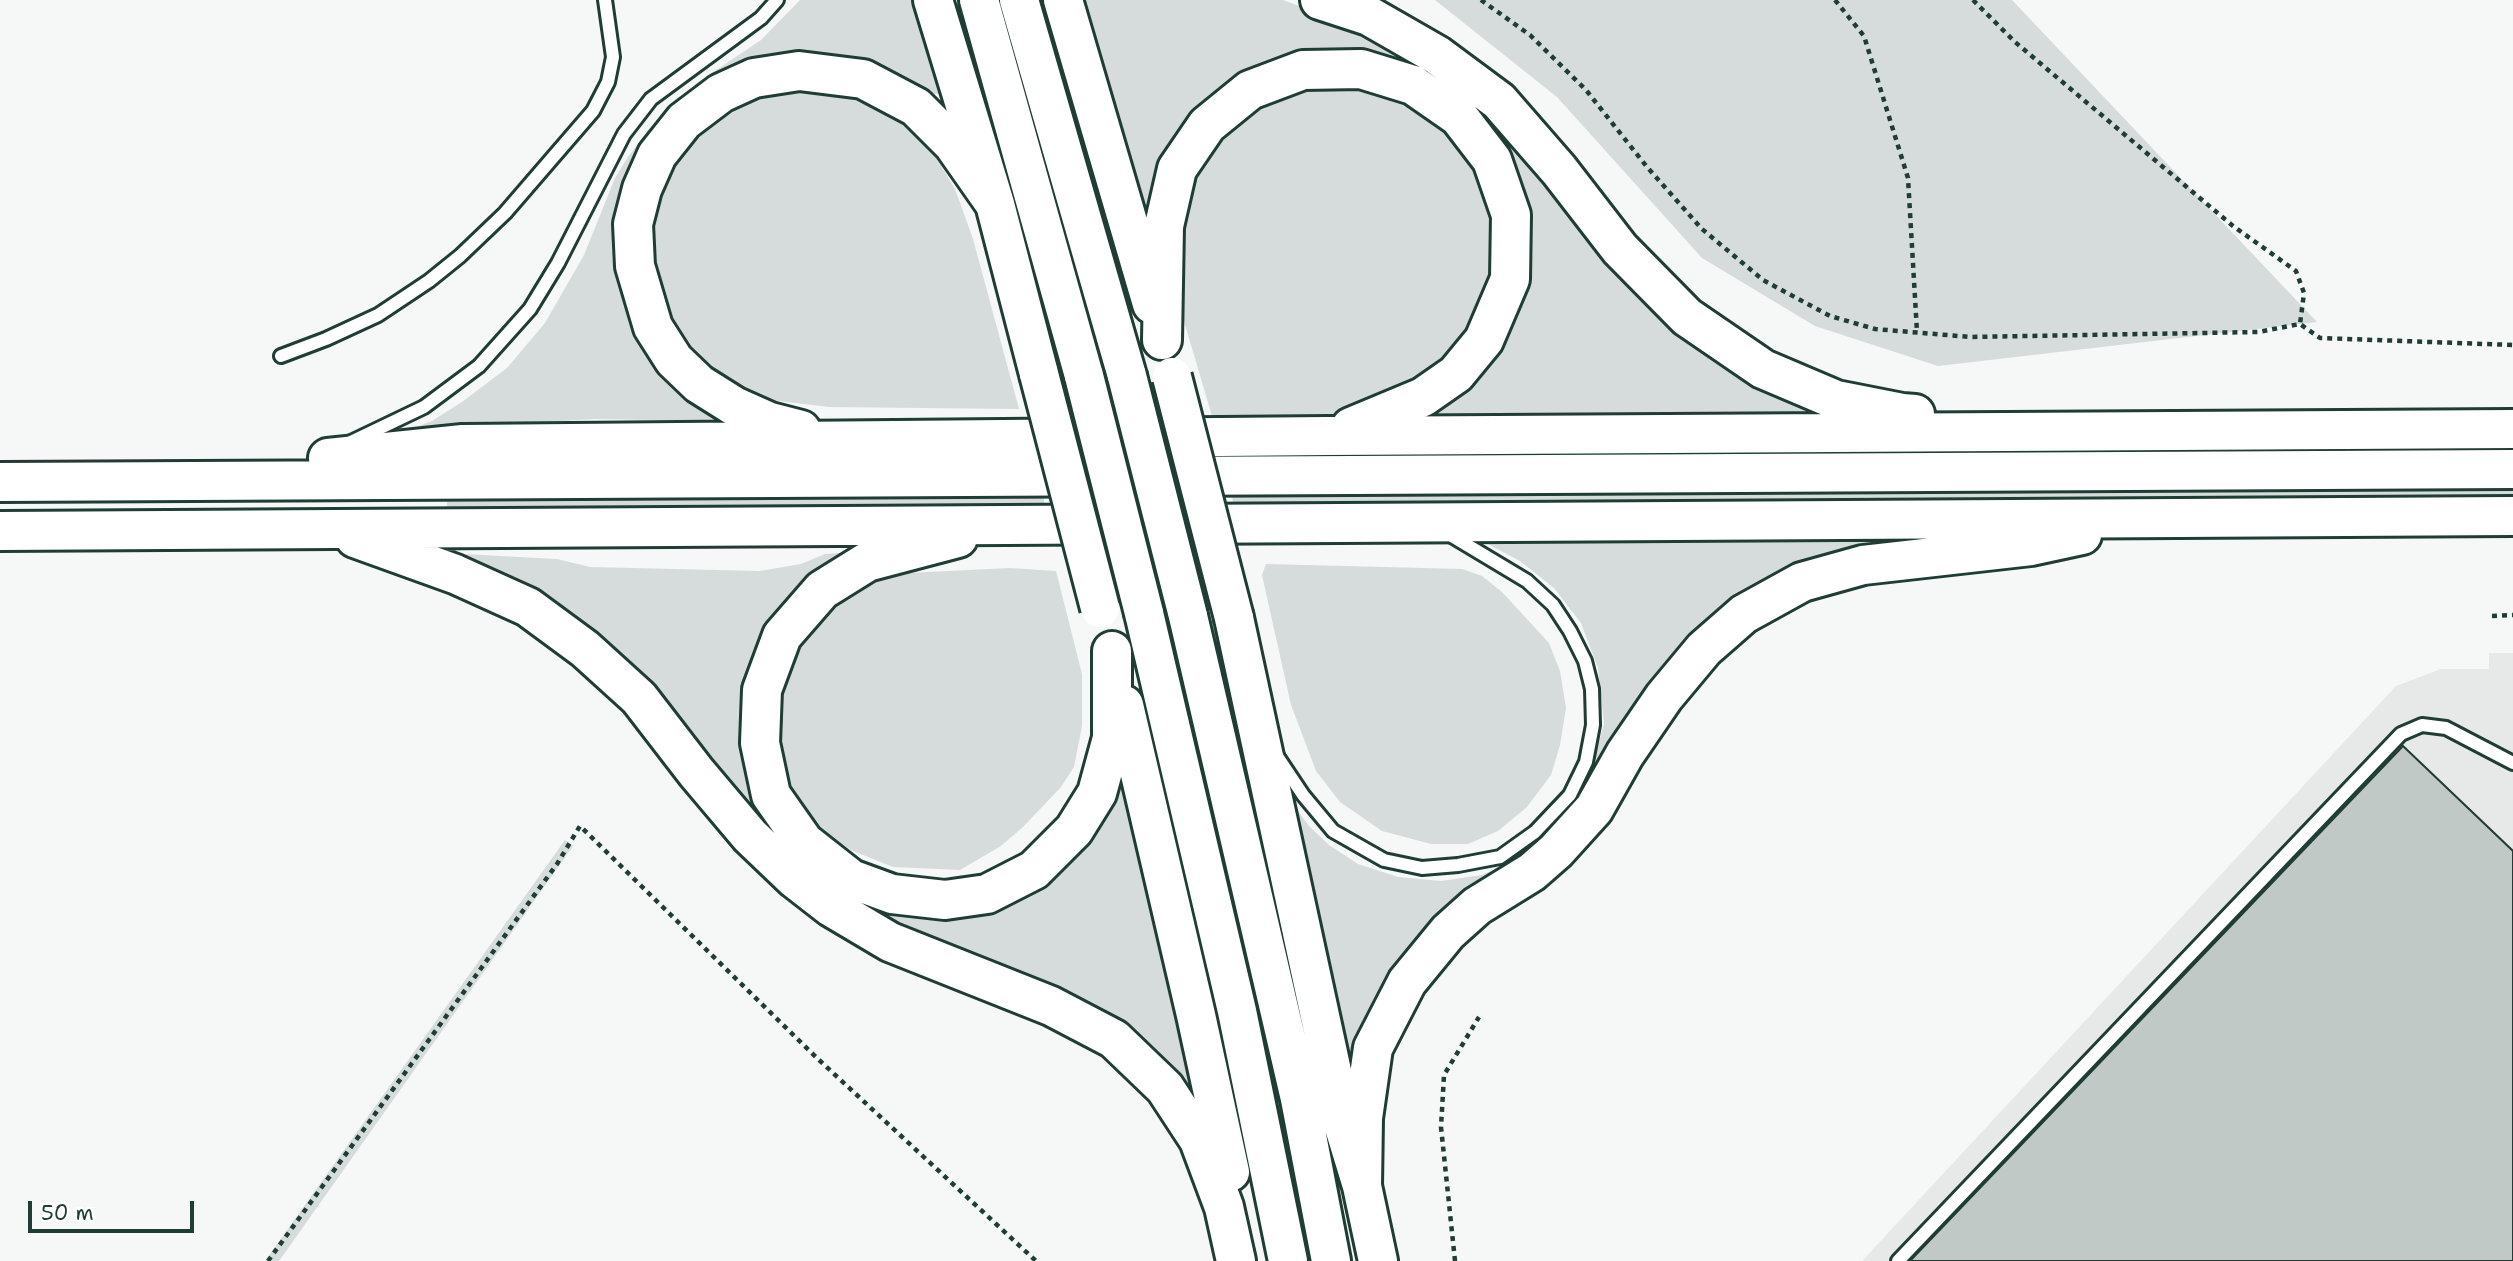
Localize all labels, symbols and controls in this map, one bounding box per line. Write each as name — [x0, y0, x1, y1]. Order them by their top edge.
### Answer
scale bar — [32, 1188, 198, 1232]
text: 50 m — [41, 1199, 94, 1227]

